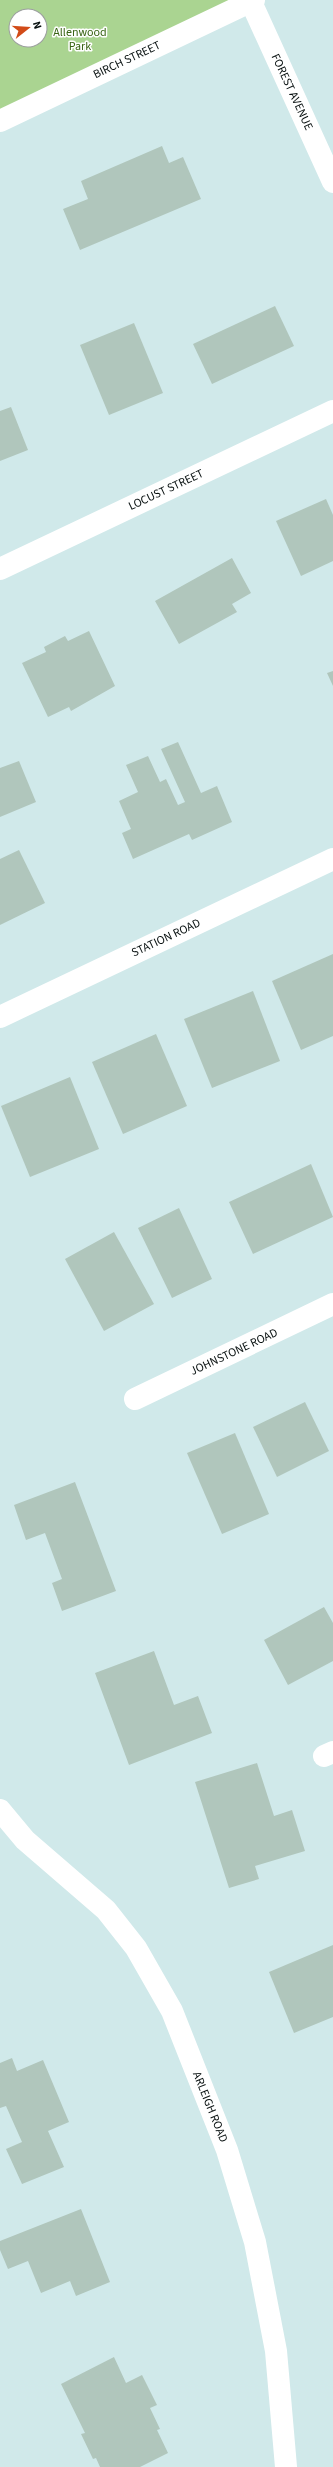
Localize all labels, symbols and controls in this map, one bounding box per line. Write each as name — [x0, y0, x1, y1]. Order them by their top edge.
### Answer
north arrow — [8, 8, 48, 48]
text: N — [29, 20, 45, 31]
park label: Allenwood Park — [53, 24, 107, 55]
street label: BIRCH STREET — [90, 37, 164, 83]
street label: FOREST AVENUE — [267, 51, 317, 133]
street label: LOCUST STREET — [126, 465, 207, 515]
street label: STATION ROAD — [129, 915, 203, 961]
street label: JOHNSTONE ROAD — [188, 1324, 280, 1380]
street label: ARLEIGH ROAD — [188, 2069, 232, 2145]

